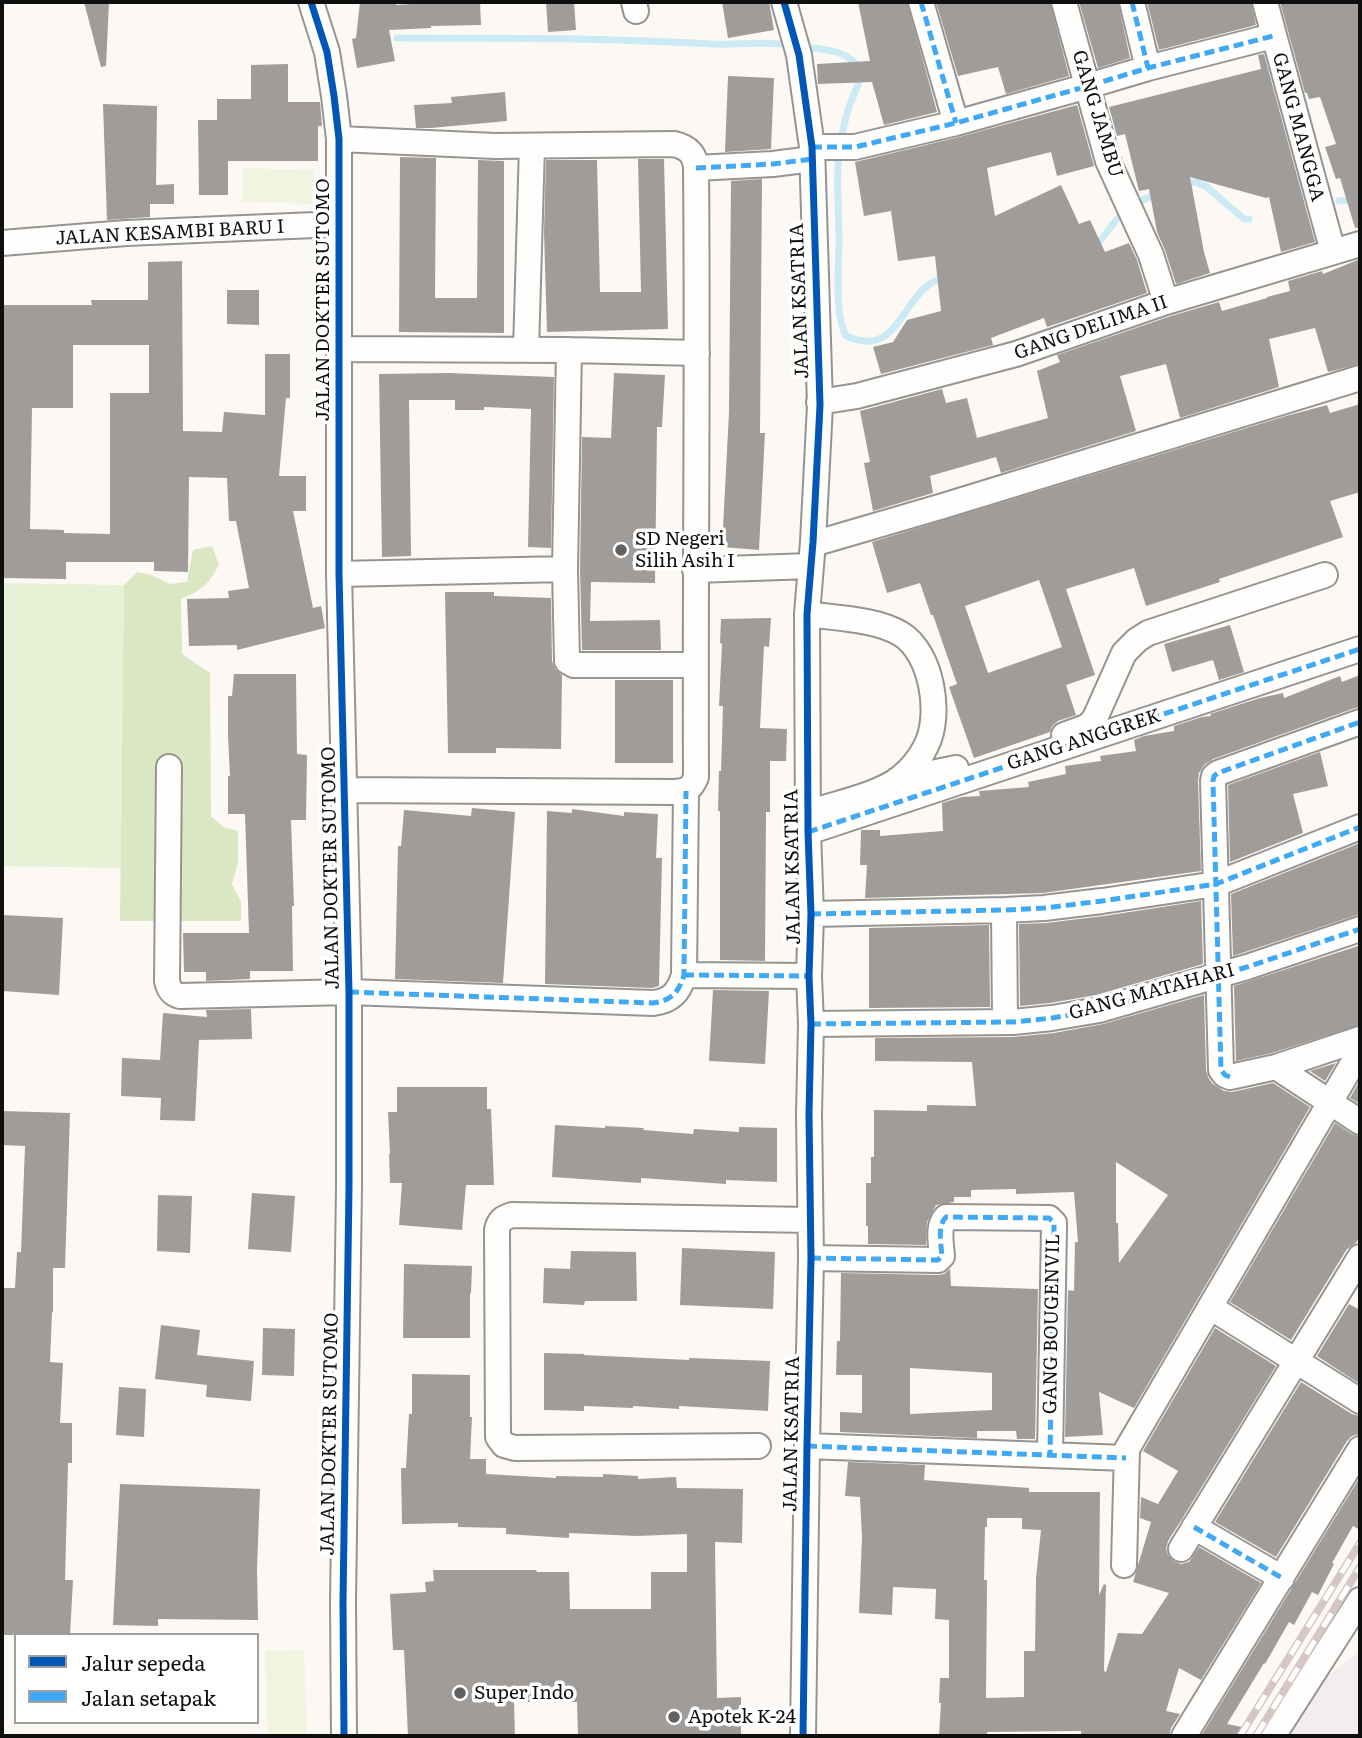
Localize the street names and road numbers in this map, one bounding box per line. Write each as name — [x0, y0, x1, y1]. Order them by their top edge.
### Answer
street label: GANG JAMBU — [1067, 48, 1127, 180]
street label: GANG MANGGA — [1267, 50, 1329, 204]
street label: JALAN DOKTER SUTOMO — [312, 178, 334, 422]
street label: JALAN KESAMBI BARU I — [55, 216, 285, 250]
street label: JALAN KSATRIA — [786, 223, 814, 379]
street label: GANG DELIMA II — [1011, 291, 1171, 365]
street label: GANG ANGGREK — [1004, 704, 1164, 776]
street label: JALAN DOKTER SUTOMO — [317, 746, 345, 990]
street label: JALAN KSATRIA — [780, 789, 806, 945]
street label: GANG MATAHARI — [1067, 959, 1237, 1025]
street label: GANG BOUGENVIL — [1039, 1234, 1065, 1414]
street label: JALAN DOKTER SUTOMO — [316, 1312, 344, 1556]
street label: JALAN KSATRIA — [779, 1356, 805, 1512]

